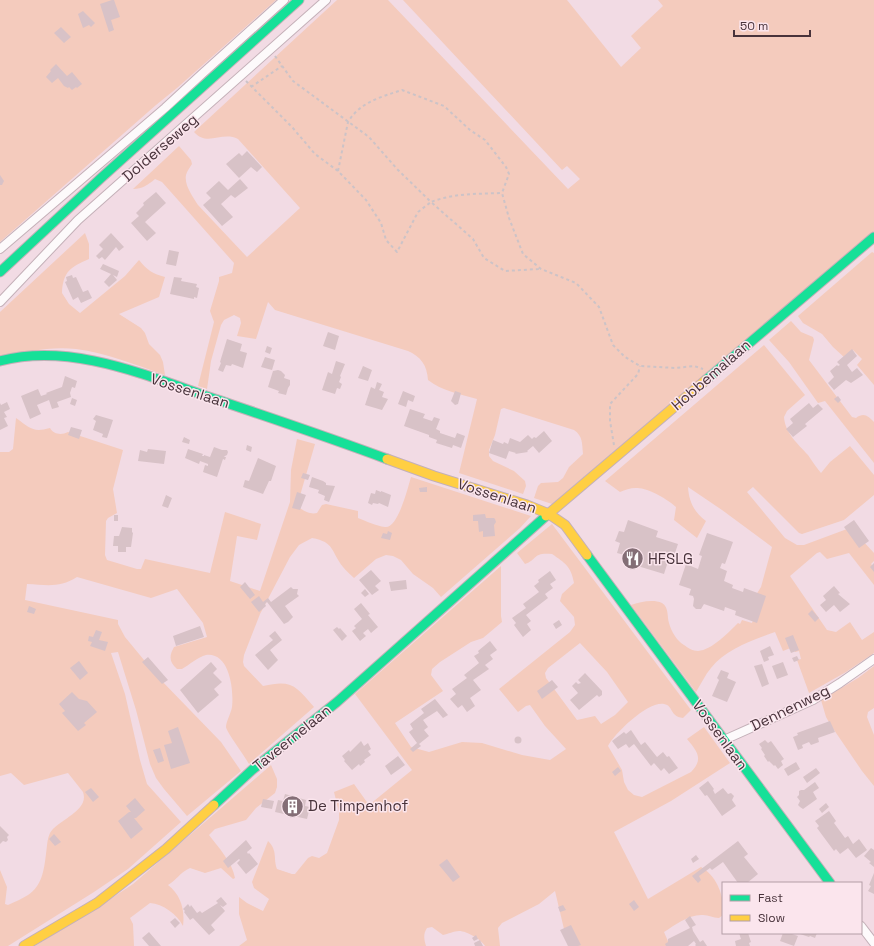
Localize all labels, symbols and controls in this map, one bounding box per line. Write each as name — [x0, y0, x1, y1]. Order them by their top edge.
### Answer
scale bar — [734, 12, 810, 38]
text: 50 m — [740, 18, 768, 34]
street label: Dolderseweg — [118, 110, 201, 186]
street label: Hobbemalaan — [667, 335, 754, 414]
street label: Vossenlaan — [148, 369, 232, 412]
street label: Vossenlaan — [455, 474, 539, 517]
restaurant icon: HFSLG — [619, 546, 645, 572]
place label: HFSLG — [648, 549, 693, 568]
street label: Dennenweg — [747, 680, 832, 735]
street label: Vossenlaan — [689, 696, 752, 773]
street label: Taveernelaan — [249, 700, 335, 775]
building icon: De Timpenhof — [279, 793, 305, 819]
place label: De Timpenhof — [308, 796, 408, 815]
legend — [722, 882, 862, 934]
text: Fast — [758, 890, 783, 906]
text: Slow — [758, 910, 785, 926]

